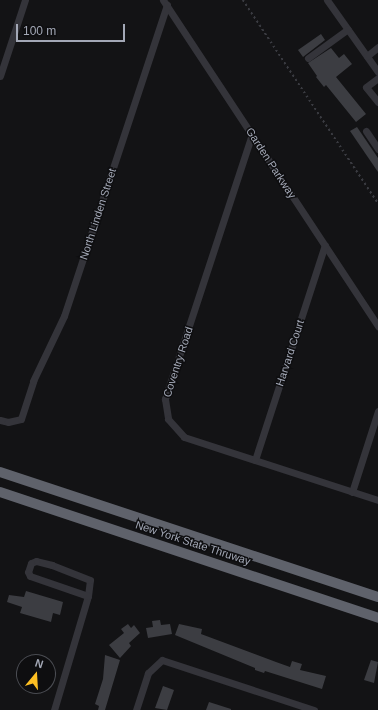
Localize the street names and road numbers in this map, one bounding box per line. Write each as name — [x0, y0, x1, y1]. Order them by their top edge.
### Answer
street label: Garden Parkway — [243, 125, 299, 201]
street label: North Linden Street — [77, 167, 119, 261]
street label: Harvard Court — [273, 318, 307, 388]
street label: Coventry Road — [160, 325, 196, 399]
street label: New York State Thruway — [134, 518, 252, 568]

